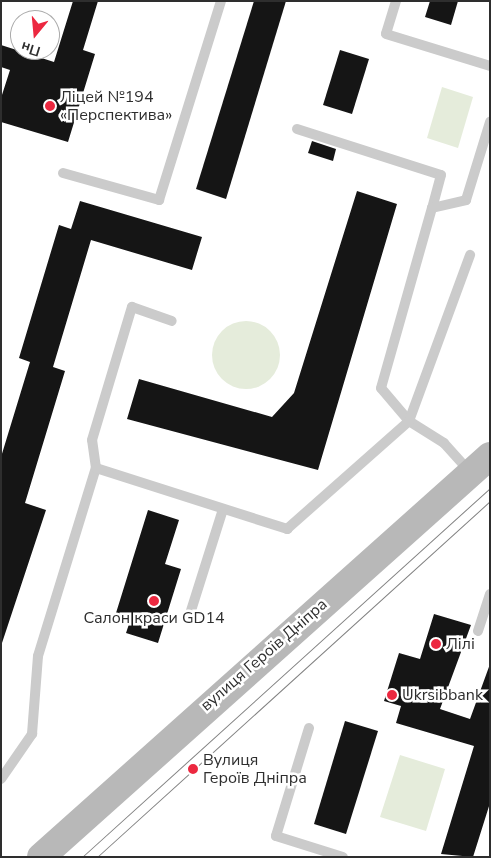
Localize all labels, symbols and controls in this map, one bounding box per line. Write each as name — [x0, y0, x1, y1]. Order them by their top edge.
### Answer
north arrow — [10, 10, 60, 60]
text: Пн — [19, 37, 43, 61]
place label: Ліцей №194 «Перспектива» — [60, 87, 172, 125]
marker: Ліцей №194 «Перспектива» — [44, 100, 56, 112]
marker: Салон краси GD14 — [148, 595, 160, 607]
street label: вулиця Героїв Дніпра — [197, 595, 331, 715]
place label: Салон краси GD14 — [83, 608, 225, 628]
place label: Лілі — [446, 634, 475, 654]
marker: Лілі — [430, 638, 442, 650]
place label: Ukrsibbank — [402, 685, 483, 705]
marker: Ukrsibbank — [386, 689, 398, 701]
place label: Вулиця Героїв Дніпра — [203, 750, 307, 788]
marker: Вулиця Героїв Дніпра — [187, 763, 199, 775]

